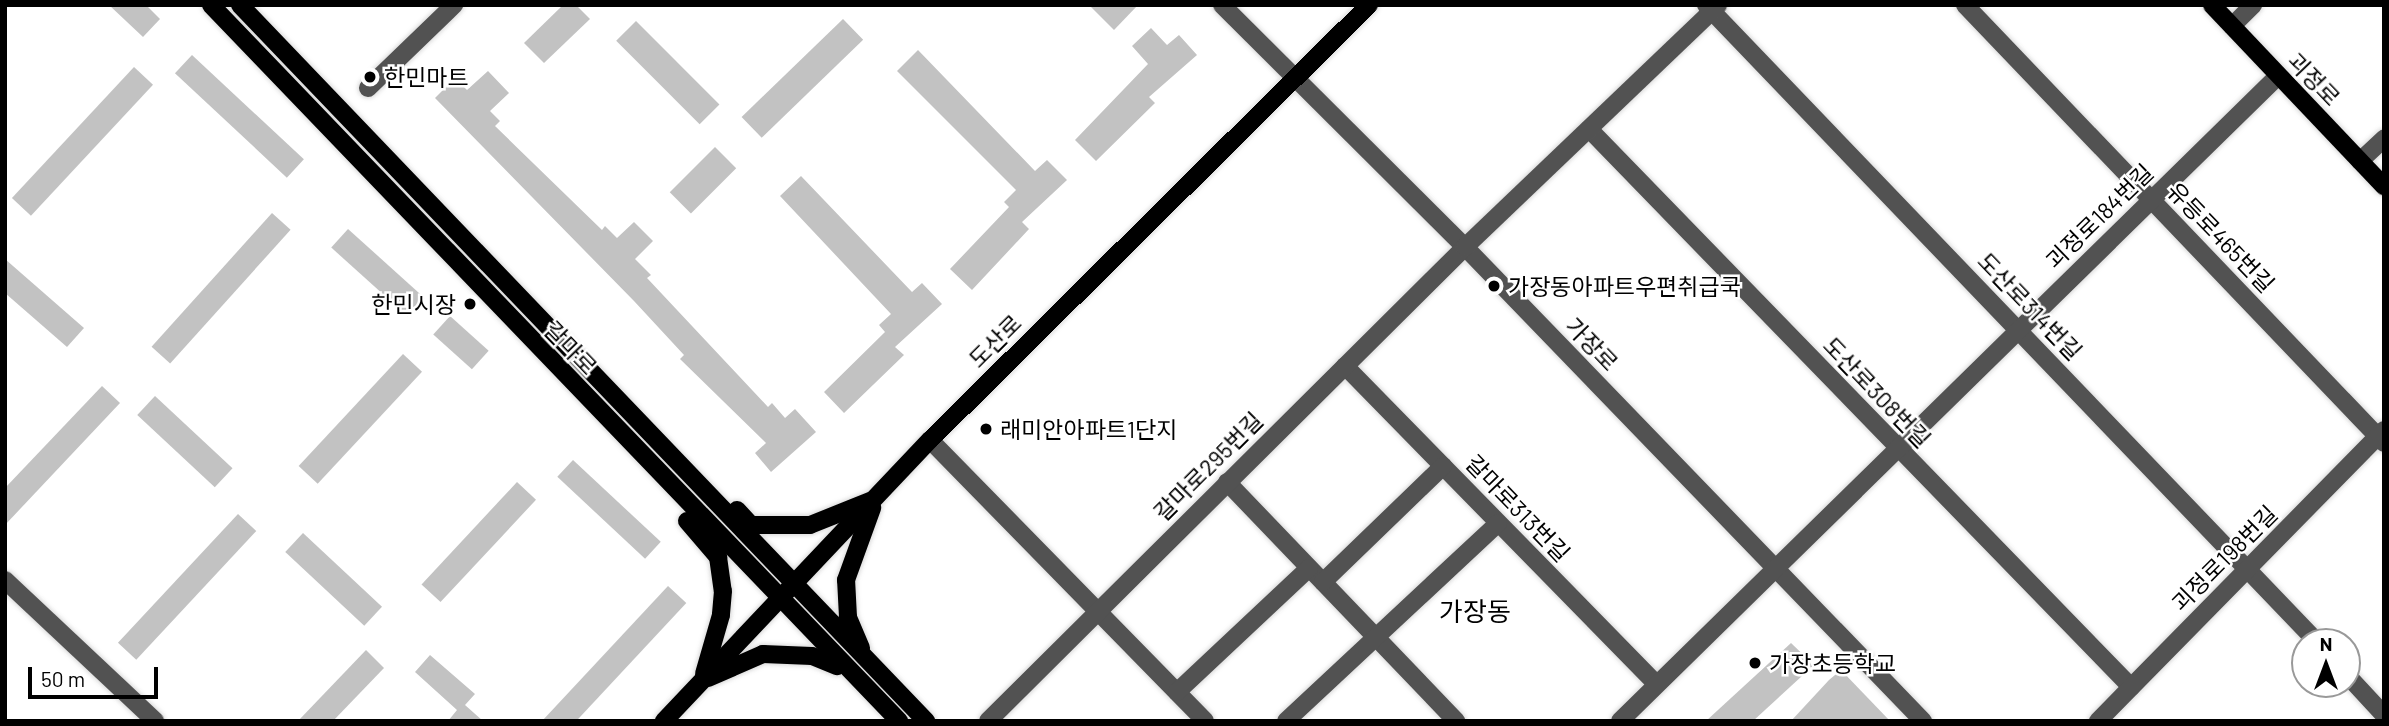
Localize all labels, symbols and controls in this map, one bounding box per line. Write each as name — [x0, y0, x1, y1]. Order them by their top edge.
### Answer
street label: 괴정로 — [2282, 47, 2346, 111]
place label: 한민마트 — [384, 63, 469, 91]
marker: 한민마트 — [362, 69, 378, 85]
street label: 괴정로184번길 — [2040, 158, 2158, 274]
street label: 유등로465번길 — [2162, 176, 2280, 298]
street label: 도산로314번길 — [1972, 247, 2088, 365]
place label: 가장동아파트우편취급국 — [1508, 272, 1741, 300]
marker: 가장동아파트우편취급국 — [1486, 278, 1502, 294]
place label: 한민시장 — [371, 290, 456, 318]
marker: 한민시장 — [462, 296, 478, 312]
street label: 도산로 — [963, 309, 1027, 373]
street label: 가장로 — [1560, 312, 1624, 376]
street label: 갈마로 — [539, 316, 603, 380]
street label: 도산로308번길 — [1818, 331, 1936, 453]
street label: 갈마로295번길 — [1148, 406, 1268, 526]
place label: 래미안아파트1단지 — [1000, 415, 1177, 443]
marker: 래미안아파트1단지 — [978, 421, 994, 437]
street label: 갈마로313번길 — [1460, 449, 1576, 567]
street label: 괴정로198번길 — [2166, 500, 2282, 616]
district label: 가장동 — [1439, 595, 1511, 627]
north arrow — [2291, 628, 2361, 698]
text: N — [2320, 632, 2332, 655]
place label: 가장초등학교 — [1769, 649, 1896, 677]
scale bar — [32, 652, 161, 696]
marker: 가장초등학교 — [1747, 655, 1763, 671]
text: 50 m — [41, 666, 85, 691]

